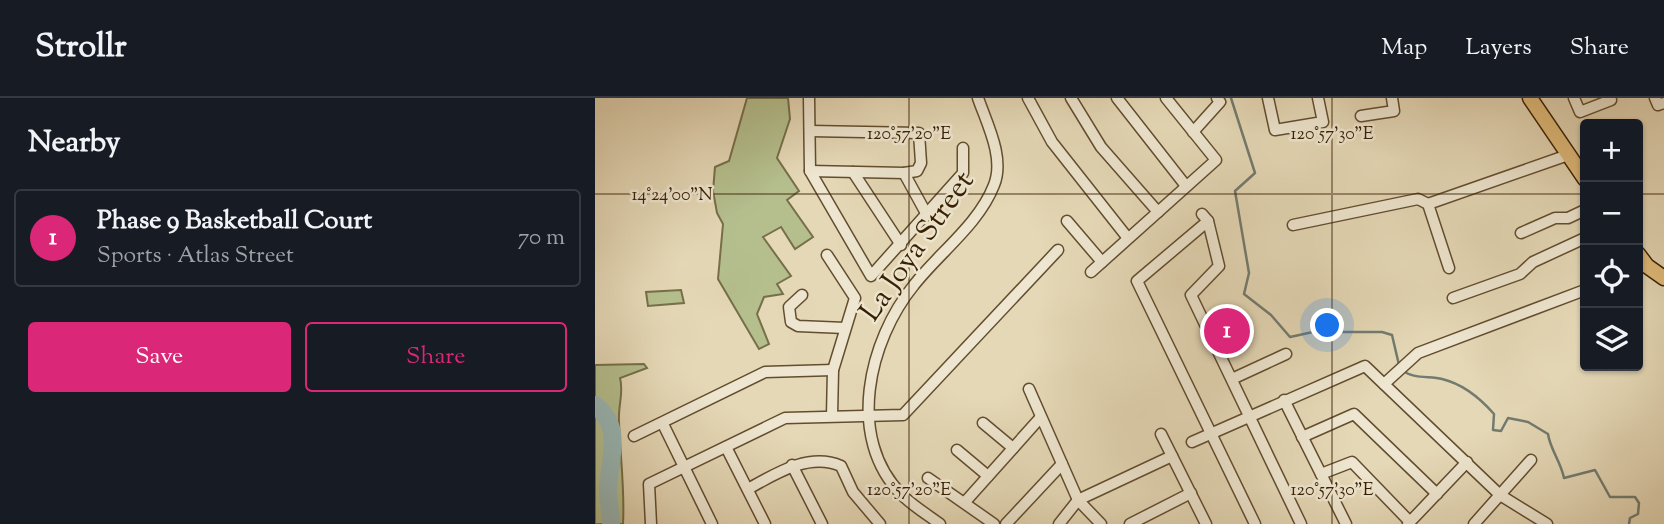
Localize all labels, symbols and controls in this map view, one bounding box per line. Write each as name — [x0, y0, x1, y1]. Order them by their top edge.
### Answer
text: Strollr — [35, 24, 127, 72]
text: Map — [1381, 31, 1427, 65]
text: Layers — [1465, 31, 1532, 65]
text: Share — [1570, 31, 1629, 65]
map controls — [1580, 119, 1643, 371]
button: + — [1580, 119, 1643, 182]
text: Nearby — [28, 122, 120, 165]
text: 120°57'20"E — [867, 122, 951, 148]
text: 120°57'30"E — [1291, 122, 1374, 148]
street label: La Joya Street — [850, 163, 986, 331]
button: − — [1580, 182, 1643, 245]
text: 14°24'00"N — [631, 183, 713, 209]
text: Phase 9 Basketball Court — [97, 203, 372, 240]
text: 1 — [49, 222, 57, 255]
text: 70 m — [518, 222, 565, 255]
text: Sports · Atlas Street — [97, 240, 294, 273]
button: locate — [1580, 245, 1643, 308]
pin: 1 — [1204, 305, 1250, 357]
your location — [1310, 308, 1344, 342]
button: layers — [1580, 308, 1643, 371]
button: Save — [28, 322, 291, 392]
button: Share — [305, 322, 567, 392]
text: 120°57'20"E — [867, 478, 951, 504]
text: 120°57'30"E — [1291, 478, 1374, 504]

